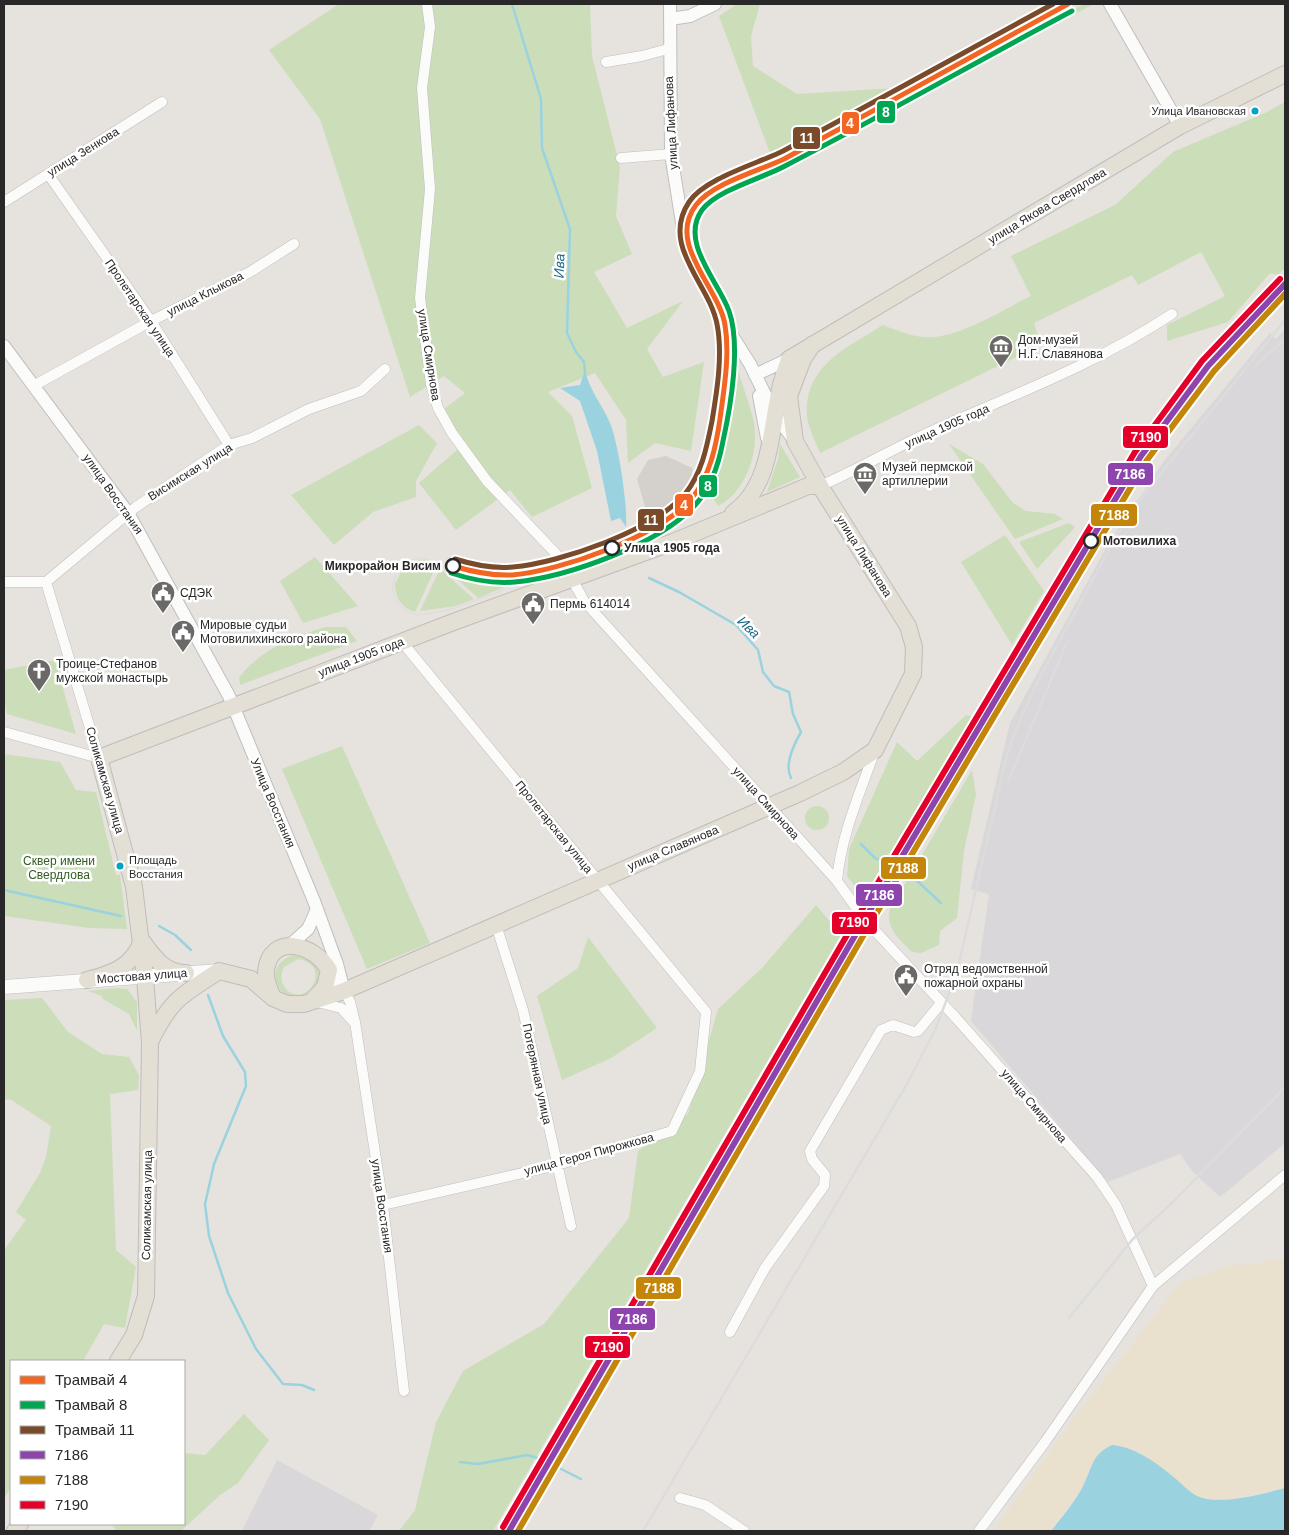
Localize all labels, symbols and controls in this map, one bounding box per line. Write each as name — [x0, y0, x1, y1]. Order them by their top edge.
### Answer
street label: улица Лифанова — [662, 76, 680, 170]
line badge: 8 — [876, 100, 896, 124]
text: 8 — [882, 104, 890, 120]
place label: Улица Ивановская — [1151, 105, 1246, 117]
marker: Улица Ивановская — [1250, 106, 1260, 116]
line badge: 4 — [841, 111, 860, 135]
text: 4 — [846, 115, 854, 131]
street label: улица Зенкова — [45, 124, 122, 180]
line badge: 11 — [792, 126, 821, 150]
text: 11 — [800, 130, 815, 146]
street label: улица Якова Свердлова — [986, 165, 1109, 247]
water label: Ива — [551, 253, 567, 279]
street label: Пролетарская улица — [102, 257, 178, 360]
street label: улица Клыкова — [164, 269, 246, 319]
street label: улица Смирнова — [415, 308, 443, 402]
place label: Дом-музей Н.Г. Славянова — [1018, 333, 1103, 361]
museum icon: Дом-музей Н.Г. Славянова — [988, 334, 1014, 368]
street label: улица 1905 года — [903, 401, 992, 451]
line badge: 7190 — [1122, 425, 1169, 449]
text: 7190 — [1130, 429, 1162, 445]
street label: Висимская улица — [145, 440, 235, 504]
street label: улица Восстания — [80, 451, 146, 537]
place label: Музей пермской артиллерии — [882, 460, 973, 488]
museum icon: Музей пермской артиллерии — [852, 461, 878, 495]
line badge: 7186 — [1107, 462, 1154, 486]
text: 7186 — [1114, 466, 1146, 482]
line badge: 8 — [698, 474, 718, 498]
text: 8 — [704, 478, 712, 494]
line badge: 4 — [674, 493, 694, 517]
text: 4 — [680, 497, 688, 513]
line badge: 7188 — [1090, 503, 1138, 527]
text: 7188 — [1098, 507, 1130, 523]
line badge: 11 — [637, 508, 665, 532]
text: 11 — [644, 512, 659, 528]
street label: улица Лифанова — [833, 513, 895, 600]
marker: Мотовилиха — [1083, 533, 1099, 549]
place label: Мотовилиха — [1103, 534, 1177, 548]
marker: Улица 1905 года — [604, 540, 620, 556]
place label: Улица 1905 года — [624, 541, 720, 555]
marker: Микрорайон Висим — [445, 558, 461, 574]
place label: Микрорайон Висим — [325, 559, 441, 573]
public building icon: СДЭК — [150, 580, 176, 614]
place label: СДЭК — [180, 586, 212, 600]
public building icon: Пермь 614014 — [520, 591, 546, 625]
place label: Пермь 614014 — [550, 597, 630, 611]
water label: Ива — [735, 613, 764, 642]
place label: Мировые судьи Мотовилихинского района — [200, 618, 347, 646]
public building icon: Мировые судьи Мотовилихинского района — [170, 619, 196, 653]
street label: улица 1905 года — [316, 634, 406, 680]
place label: Троице-Стефанов мужской монастырь — [56, 657, 168, 685]
church icon: Троице-Стефанов мужской монастырь — [26, 658, 52, 692]
street label: Соликамская улица — [83, 725, 127, 835]
street label: Улица Восстания — [248, 756, 298, 850]
street label: улица Смирнова — [730, 764, 802, 842]
street label: Пролетарская улица — [512, 778, 596, 876]
street label: улица Славянова — [625, 822, 721, 874]
park label: Сквер имени Свердлова — [23, 854, 95, 882]
place label: Площадь Восстания — [129, 854, 183, 880]
line badge: 7188 — [880, 856, 927, 880]
text: 7188 — [887, 860, 919, 876]
marker: Площадь Восстания — [115, 861, 125, 871]
line badge: 7186 — [855, 883, 903, 907]
text: 7186 — [863, 887, 895, 903]
line badge: 7190 — [831, 911, 878, 935]
text: 7190 — [838, 914, 870, 930]
place label: Отряд ведомственной пожарной охраны — [924, 962, 1048, 990]
public building icon: Отряд ведомственной пожарной охраны — [893, 963, 919, 997]
street label: Мостовая улица — [96, 966, 188, 986]
street label: Потерянная улица — [519, 1022, 555, 1126]
street label: улица Смирнова — [998, 1066, 1070, 1146]
street label: улица Героя Пирожкова — [523, 1130, 656, 1178]
street label: Соликамская улица — [139, 1149, 155, 1260]
street label: улица Восстания — [368, 1158, 396, 1254]
line badge: 7188 — [635, 1276, 682, 1300]
text: 7188 — [643, 1280, 675, 1296]
line badge: 7186 — [609, 1307, 656, 1331]
text: 7186 — [616, 1311, 648, 1327]
line badge: 7190 — [584, 1335, 631, 1359]
text: 7190 — [592, 1339, 624, 1355]
legend — [10, 1360, 185, 1525]
text: Трамвай 4 — [55, 1371, 127, 1388]
text: Трамвай 8 — [55, 1396, 127, 1413]
text: Трамвай 11 — [55, 1421, 135, 1438]
text: 7186 — [55, 1446, 88, 1463]
text: 7188 — [55, 1471, 88, 1488]
text: 7190 — [55, 1496, 88, 1513]

